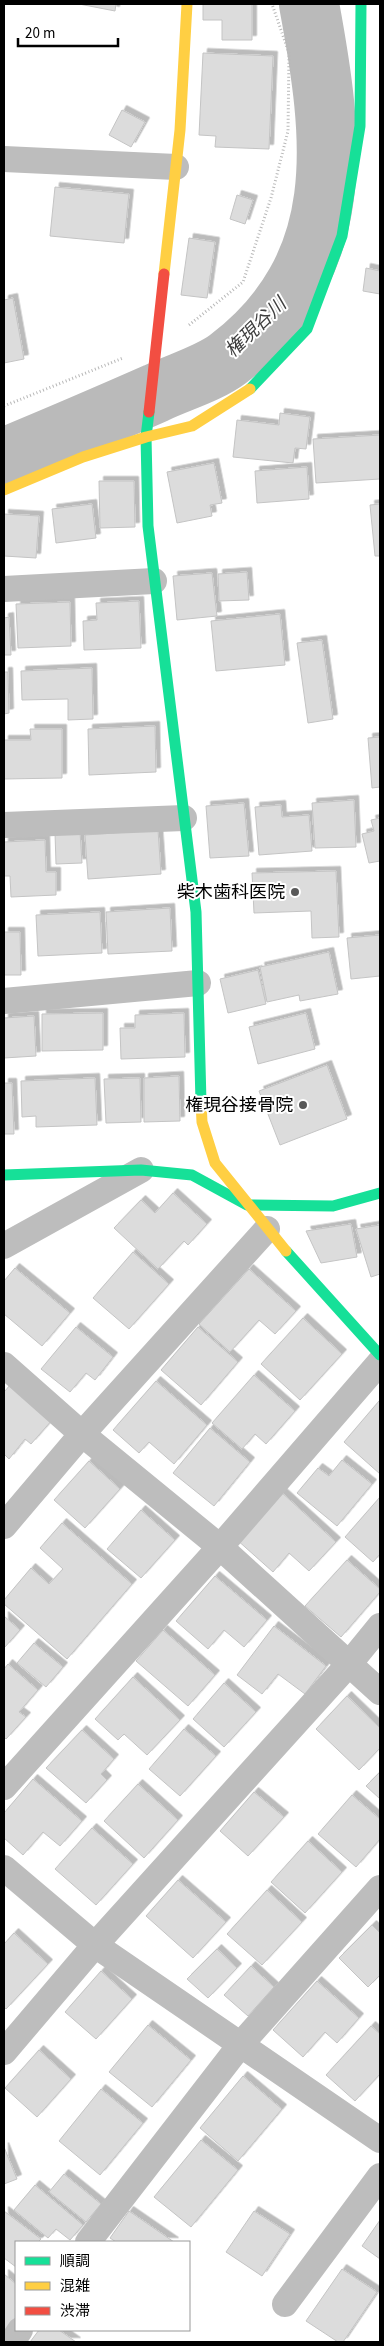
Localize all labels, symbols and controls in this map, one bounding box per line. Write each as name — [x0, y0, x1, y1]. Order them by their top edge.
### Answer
scale bar — [18, 15, 118, 47]
text: 20 m — [25, 23, 55, 44]
water label: 権現谷川 — [219, 291, 294, 364]
place label: 柴木歯科医院 — [177, 880, 285, 905]
marker: 柴木歯科医院 — [289, 886, 301, 898]
place label: 権現谷接骨院 — [185, 1093, 293, 1118]
marker: 権現谷接骨院 — [297, 1099, 309, 1111]
legend — [15, 2241, 190, 2331]
text: 順調 — [60, 2251, 90, 2272]
text: 混雑 — [60, 2276, 90, 2297]
text: 渋滞 — [60, 2301, 90, 2322]

